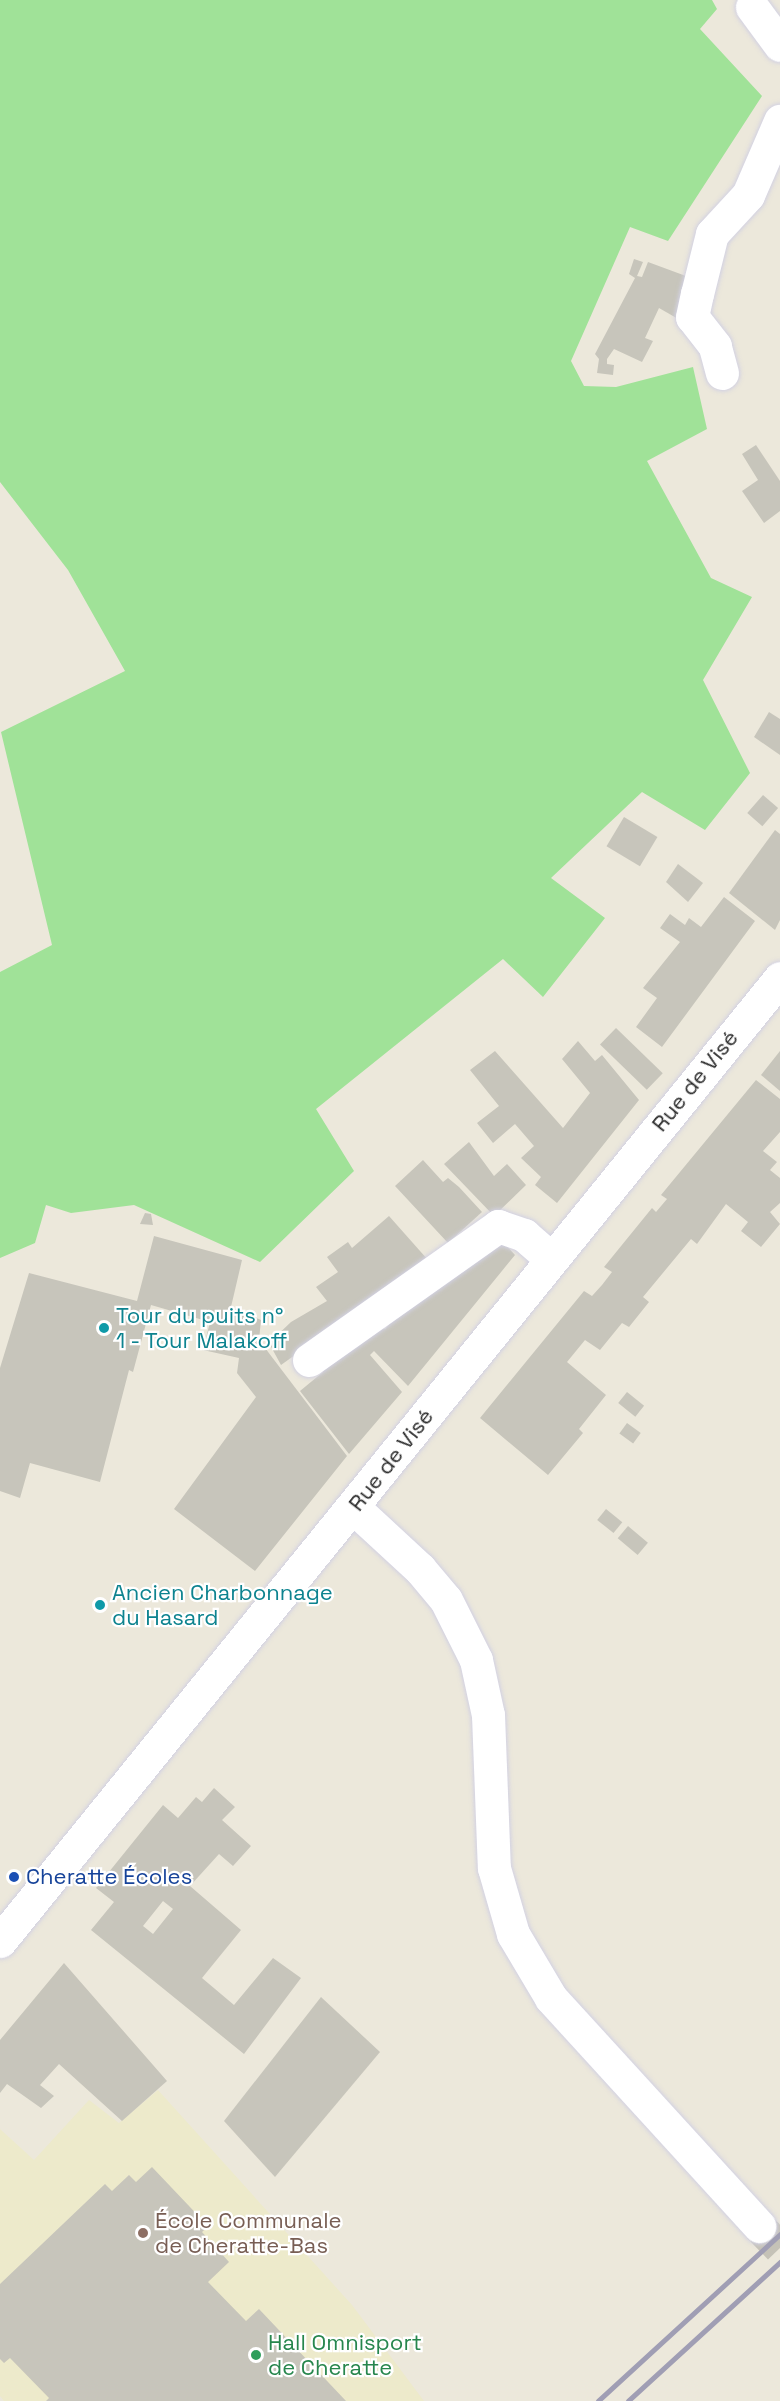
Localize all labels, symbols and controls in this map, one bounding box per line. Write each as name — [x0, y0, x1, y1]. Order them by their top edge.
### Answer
street label: Rue de Visé — [646, 1025, 744, 1137]
place label: Tour du puits n° 1 - Tour Malakoff — [116, 1302, 289, 1354]
marker: Tour du puits n° 1 - Tour Malakoff — [97, 1321, 111, 1335]
street label: Rue de Visé — [343, 1404, 439, 1516]
place label: Ancien Charbonnage du Hasard — [112, 1579, 333, 1630]
marker: Ancien Charbonnage du Hasard — [93, 1598, 107, 1612]
place label: Cheratte Écoles — [26, 1864, 192, 1890]
marker: Cheratte Écoles — [7, 1870, 21, 1884]
place label: École Communale de Cheratte-Bas — [155, 2207, 342, 2258]
marker: École Communale de Cheratte-Bas — [136, 2226, 150, 2240]
place label: Hall Omnisport de Cheratte — [268, 2329, 422, 2380]
marker: Hall Omnisport de Cheratte — [249, 2348, 263, 2362]

